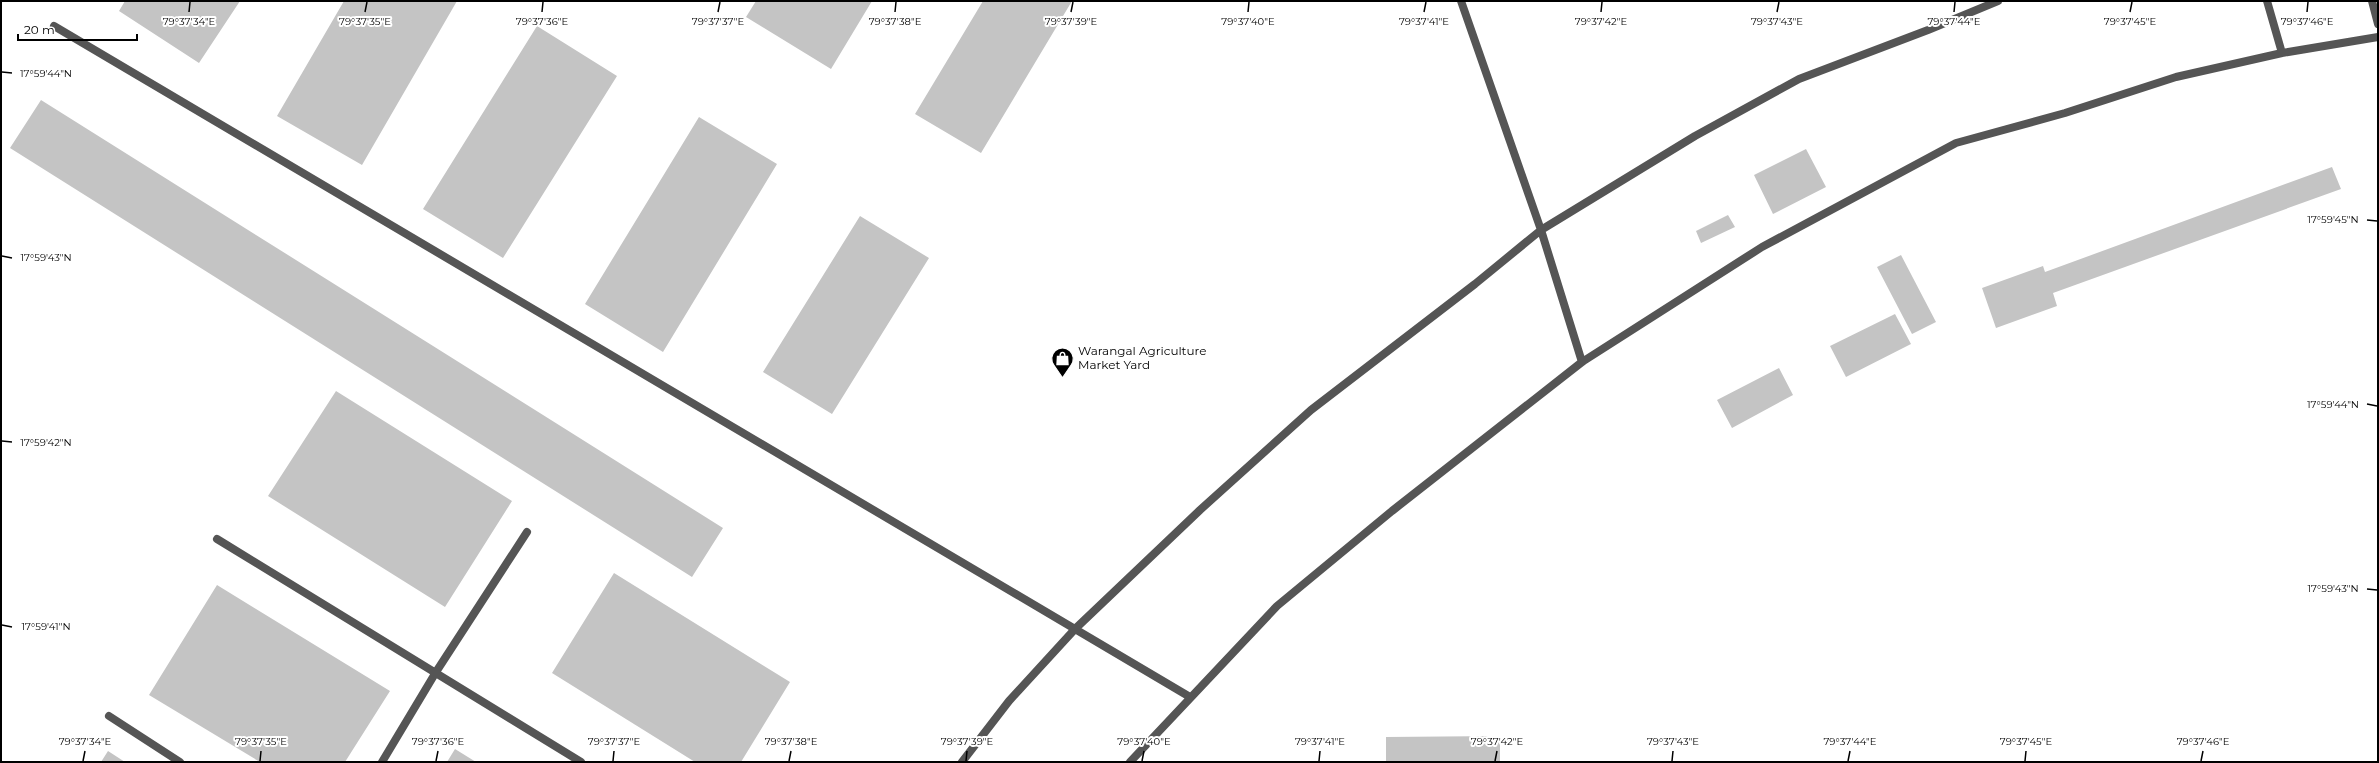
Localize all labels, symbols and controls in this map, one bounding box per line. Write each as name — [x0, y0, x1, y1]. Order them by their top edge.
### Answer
text: 79°37'34"E — [163, 15, 216, 28]
text: 79°37'35"E — [339, 15, 391, 28]
text: 79°37'36"E — [516, 15, 568, 28]
text: 79°37'37"E — [692, 15, 744, 28]
text: 79°37'38"E — [869, 15, 922, 28]
text: 79°37'39"E — [1045, 15, 1098, 28]
text: 79°37'40"E — [1221, 15, 1275, 28]
text: 79°37'41"E — [1399, 15, 1449, 28]
text: 79°37'42"E — [1575, 15, 1627, 28]
text: 79°37'43"E — [1751, 15, 1803, 28]
text: 79°37'44"E — [1927, 15, 1981, 28]
text: 79°37'45"E — [2104, 15, 2156, 28]
text: 79°37'46"E — [2281, 15, 2334, 28]
scale bar — [18, 16, 137, 42]
text: 20 m — [24, 22, 55, 37]
text: 17°59'44"N — [20, 67, 72, 80]
text: 17°59'45"N — [2307, 213, 2359, 226]
text: 17°59'43"N — [20, 251, 72, 264]
place label: Warangal Agriculture Market Yard — [1078, 343, 1206, 372]
shop icon: Warangal Agriculture Market Yard — [1049, 345, 1075, 378]
text: 17°59'44"N — [2307, 398, 2359, 411]
text: 17°59'42"N — [20, 436, 72, 449]
text: 17°59'43"N — [2307, 582, 2359, 595]
text: 17°59'41"N — [21, 620, 71, 633]
text: 79°37'34"E — [59, 735, 112, 748]
text: 79°37'35"E — [235, 735, 287, 748]
text: 79°37'36"E — [412, 735, 464, 748]
text: 79°37'37"E — [588, 735, 640, 748]
text: 79°37'38"E — [765, 735, 818, 748]
text: 79°37'39"E — [941, 735, 994, 748]
text: 79°37'40"E — [1117, 735, 1171, 748]
text: 79°37'41"E — [1295, 735, 1345, 748]
text: 79°37'42"E — [1471, 735, 1523, 748]
text: 79°37'43"E — [1647, 735, 1699, 748]
text: 79°37'44"E — [1823, 735, 1877, 748]
text: 79°37'45"E — [2000, 735, 2052, 748]
text: 79°37'46"E — [2177, 735, 2230, 748]

